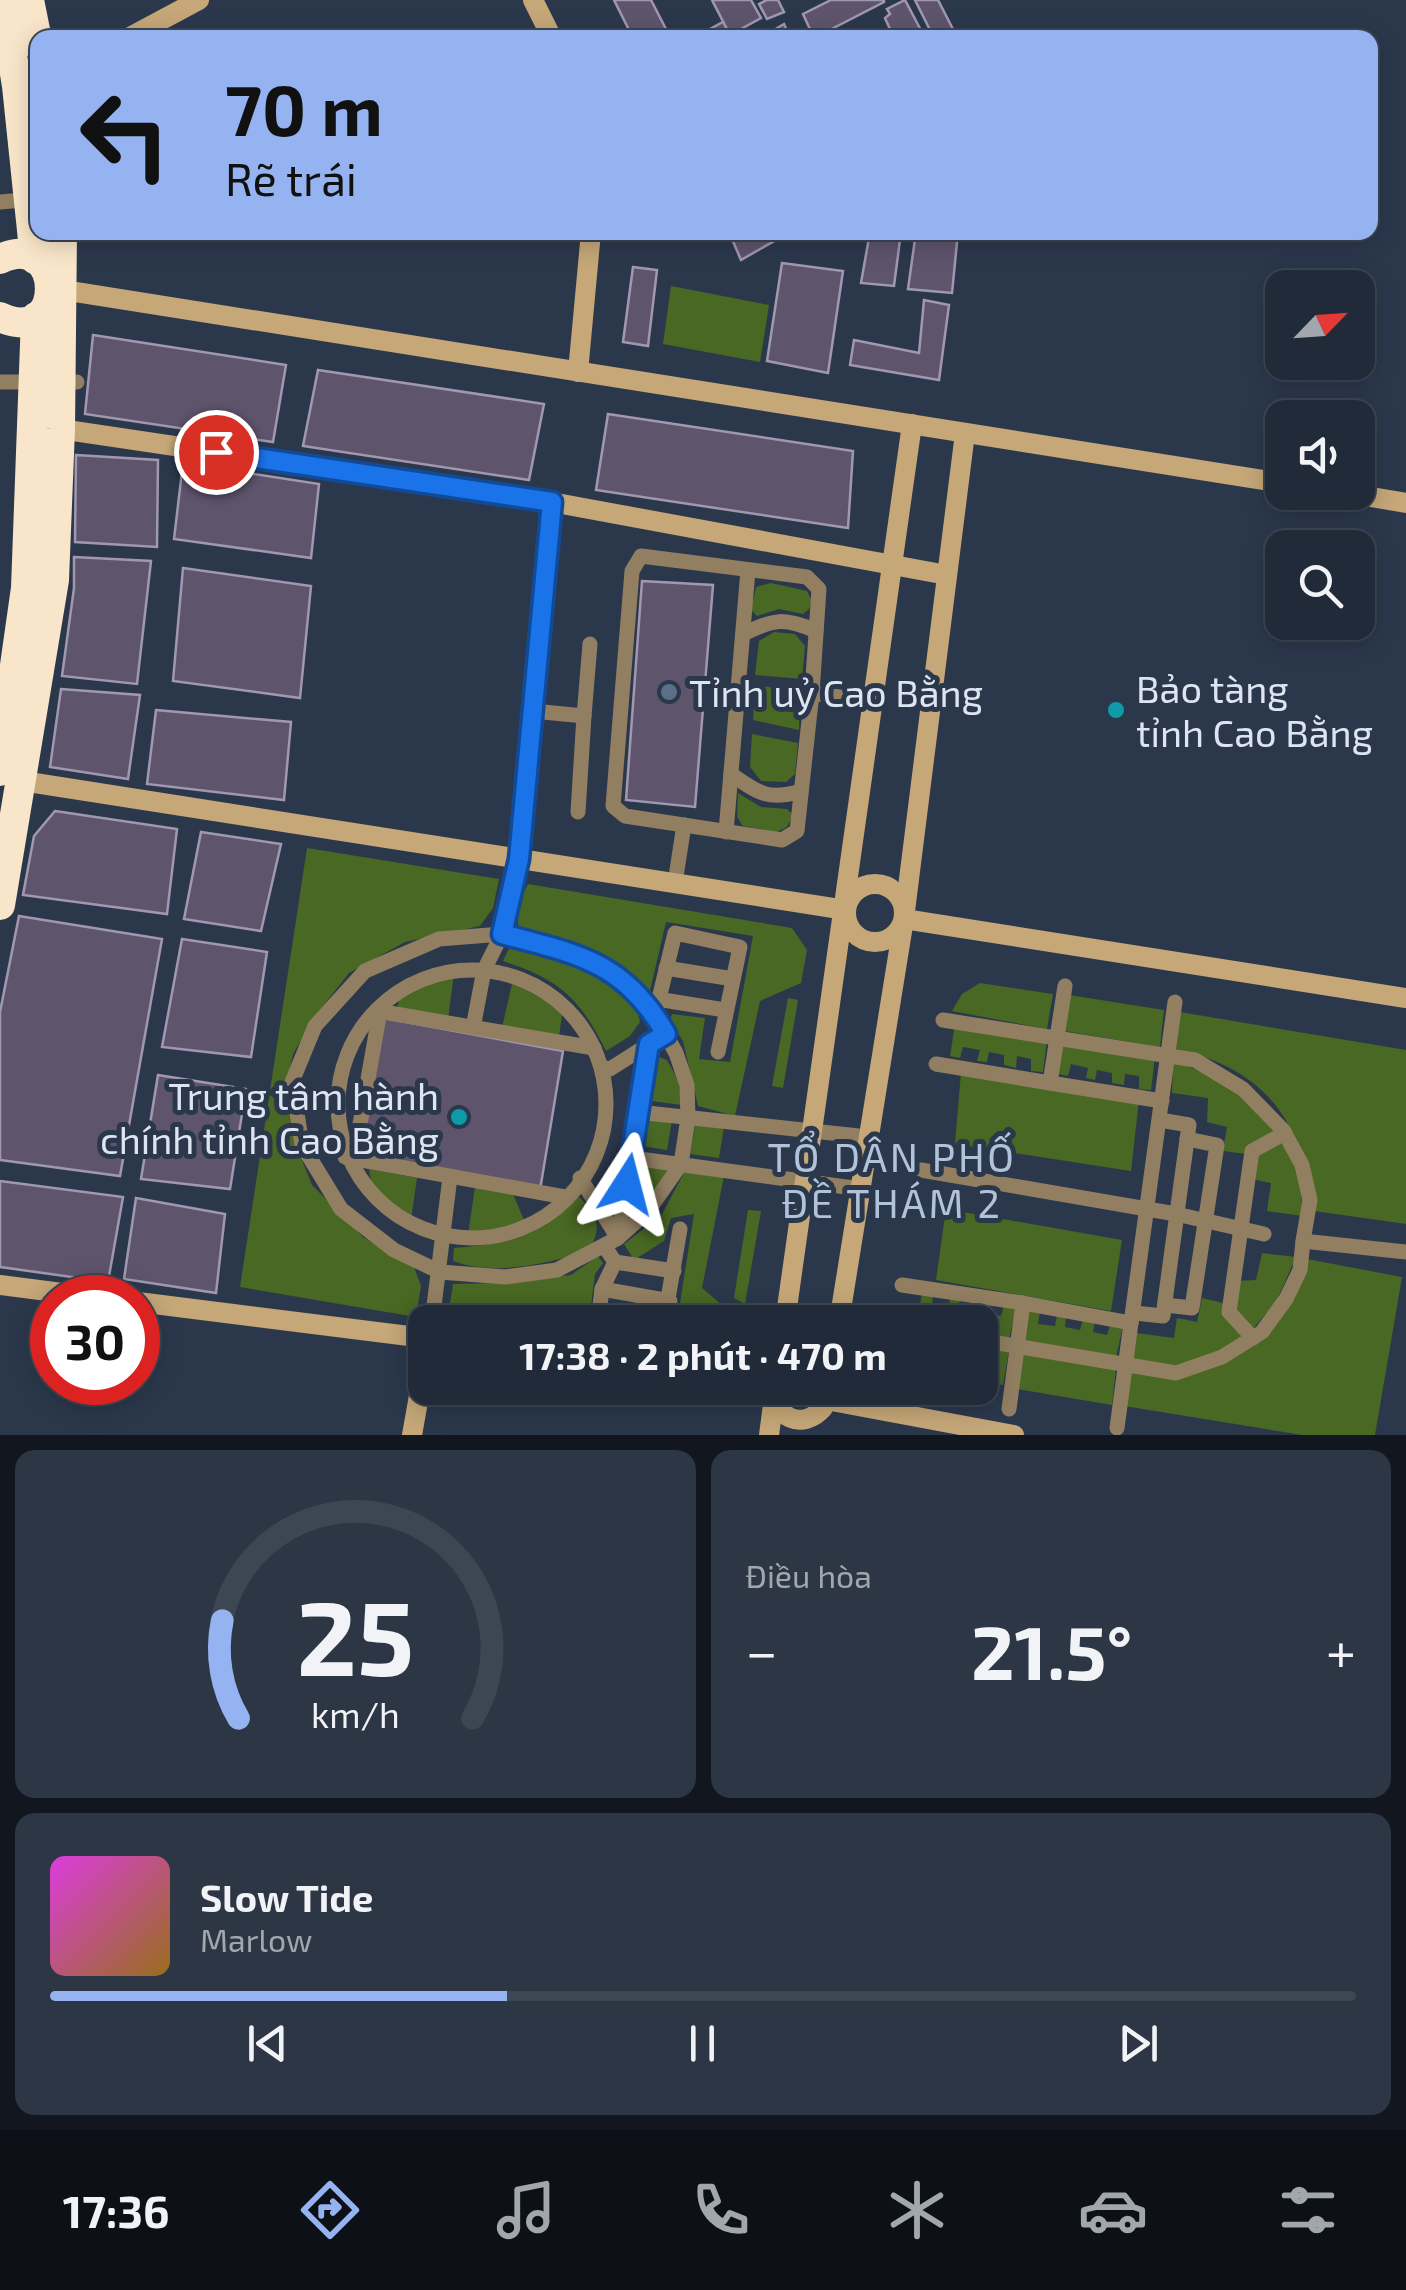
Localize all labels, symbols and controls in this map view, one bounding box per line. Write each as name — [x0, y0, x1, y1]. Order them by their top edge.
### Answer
text: 70 m — [225, 66, 383, 150]
icon: left — [60, 70, 190, 200]
text: Rẽ trái — [225, 151, 357, 205]
north arrow — [1265, 270, 1375, 380]
map controls — [1265, 270, 1375, 640]
button: sound — [1265, 400, 1375, 510]
pin — [174, 410, 259, 495]
icon: arrive — [189, 425, 244, 480]
button: search — [1265, 530, 1375, 640]
place label: Bảo tàng tỉnh Cao Bằng — [1136, 665, 1373, 755]
place label: Tỉnh uỷ Cao Bằng — [689, 669, 983, 715]
marker: Tỉnh uỷ Cao Bằng — [658, 681, 680, 703]
marker: Bảo tàng tỉnh Cao Bằng — [1105, 699, 1127, 721]
place label: Trung tâm hành chính tỉnh Cao Bằng — [100, 1072, 439, 1162]
marker: Trung tâm hành chính tỉnh Cao Bằng — [448, 1106, 470, 1128]
district label: TỔ DÂN PHỐ ĐỀ THÁM 2 — [768, 1130, 1016, 1226]
position arrow — [575, 1132, 679, 1236]
speed limit sign: 30 — [30, 1275, 160, 1405]
text: 17:38 · 2 phút · 470 m — [519, 1332, 887, 1378]
text: Điều hòa — [746, 1556, 872, 1594]
text: 25 — [296, 1572, 414, 1697]
text: 21.5° — [971, 1605, 1132, 1695]
text: − — [746, 1617, 778, 1683]
text: + — [1326, 1617, 1356, 1683]
text: km/h — [311, 1692, 400, 1735]
text: Slow Tide — [200, 1874, 373, 1920]
text: Marlow — [200, 1920, 312, 1958]
icon: previous — [240, 2016, 295, 2071]
icon: pause — [675, 2016, 730, 2071]
icon: next — [1111, 2016, 1166, 2071]
icon: directions — [295, 2175, 365, 2245]
icon: music — [491, 2175, 561, 2245]
icon: phone — [686, 2175, 756, 2245]
icon: climate — [882, 2175, 952, 2245]
icon: car — [1078, 2175, 1148, 2245]
icon: filters — [1273, 2175, 1343, 2245]
text: 17:36 — [63, 2183, 170, 2237]

